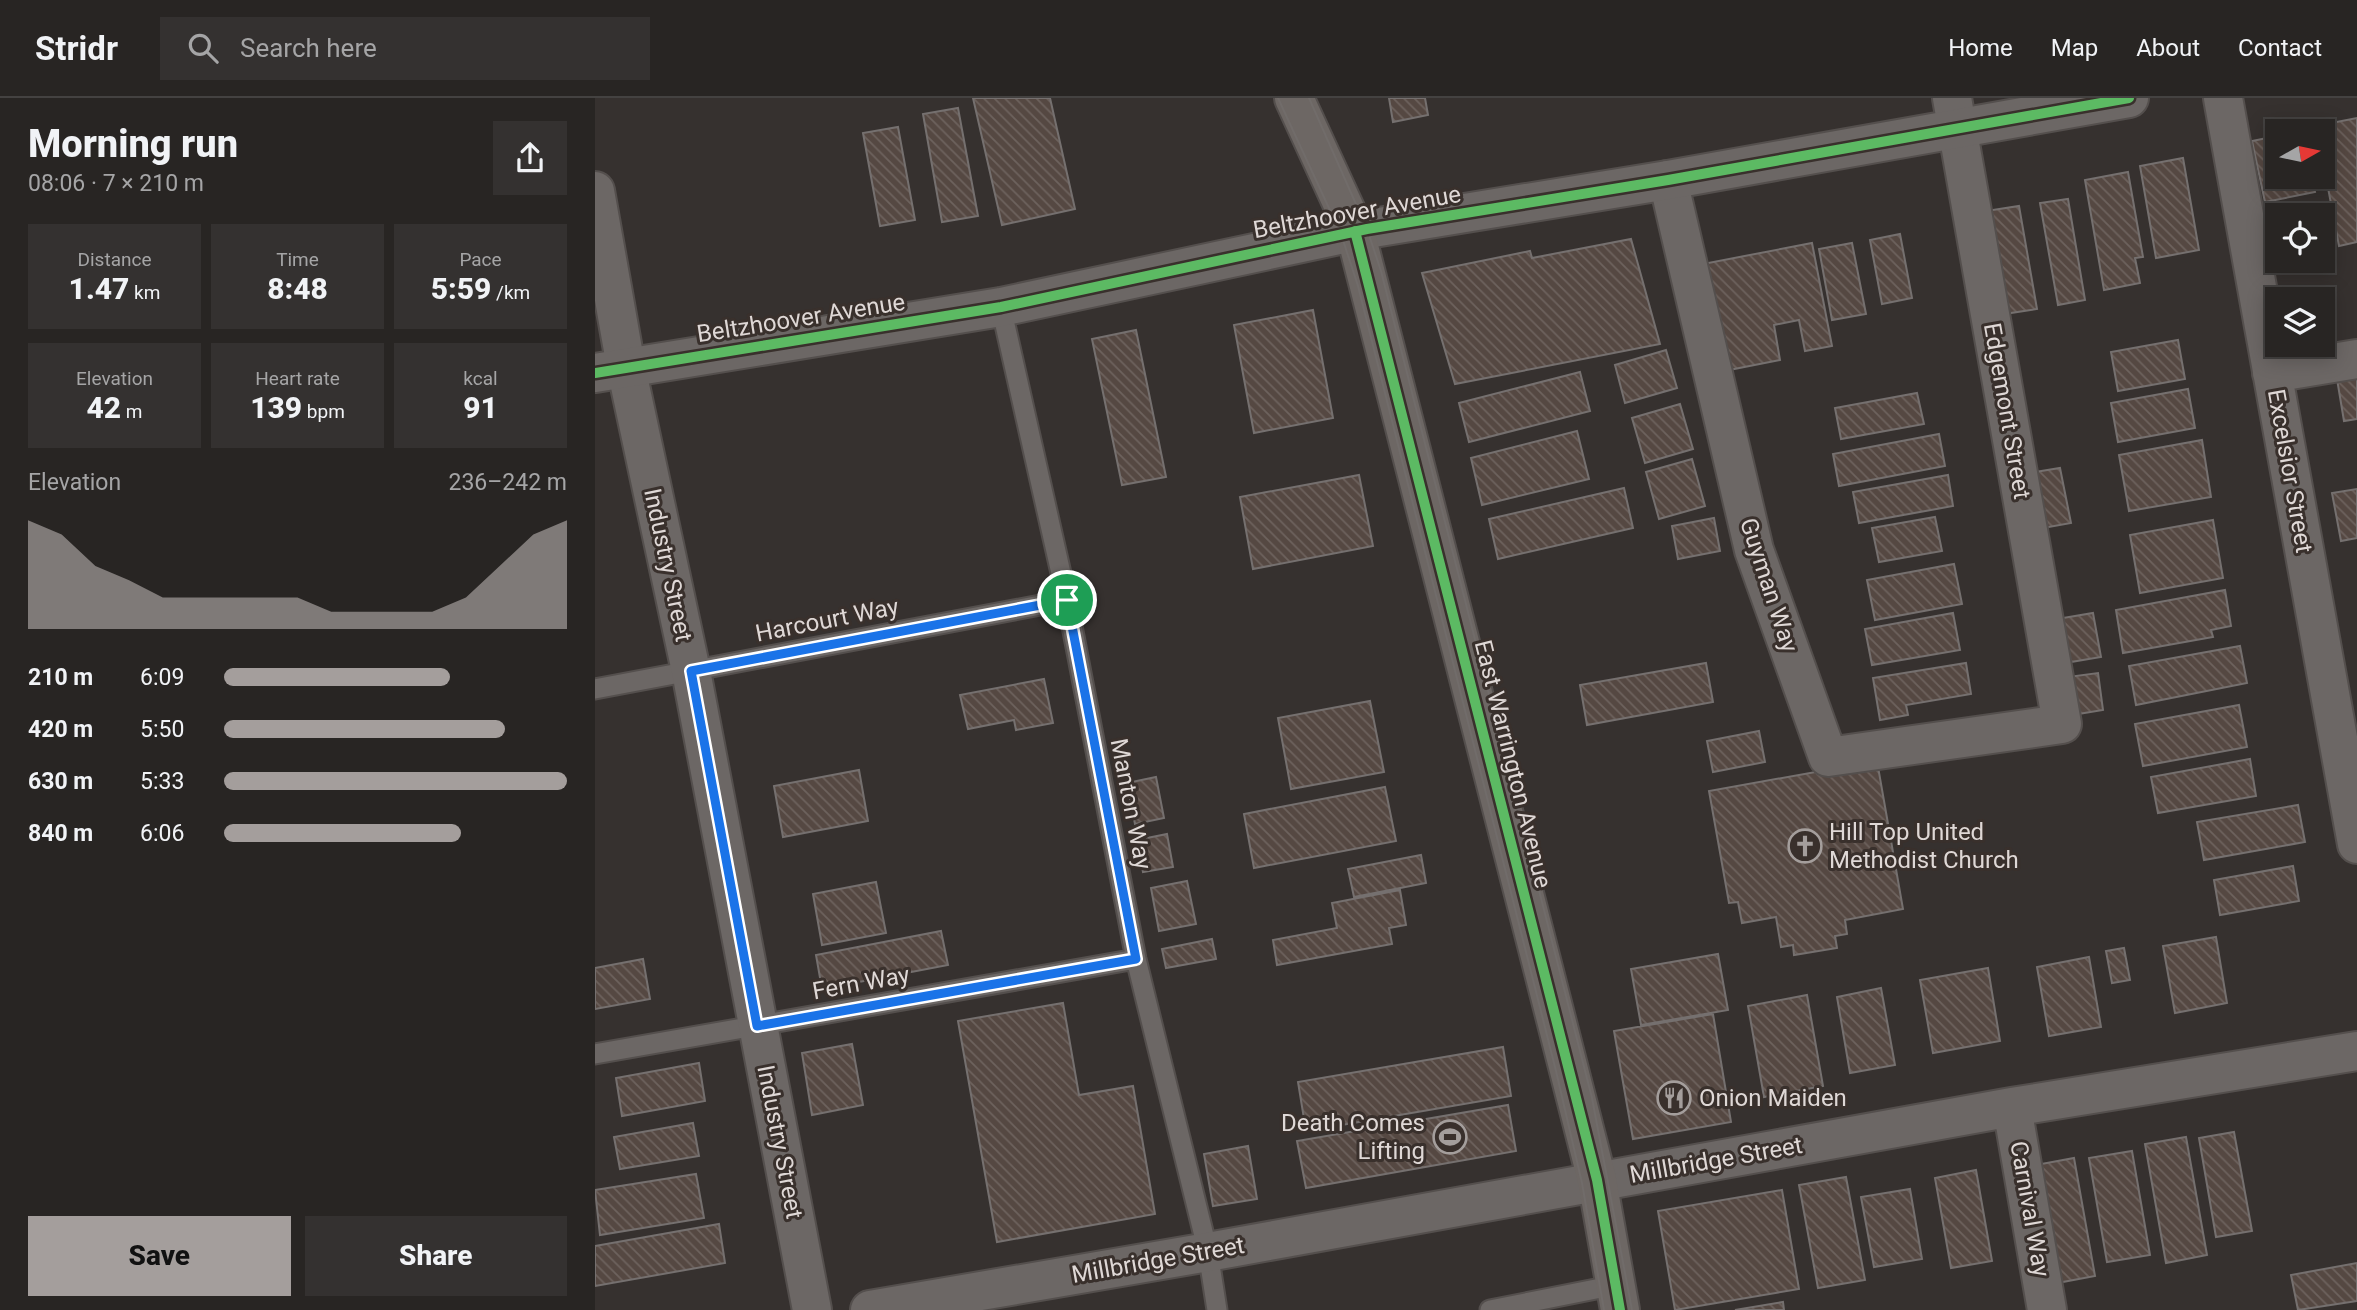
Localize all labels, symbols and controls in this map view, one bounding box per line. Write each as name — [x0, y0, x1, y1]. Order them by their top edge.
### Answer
search box — [160, 17, 650, 80]
text: Stridr — [35, 29, 118, 68]
icon: search — [184, 29, 222, 67]
text: Search here — [240, 33, 377, 63]
text: Home — [1948, 34, 2013, 62]
text: Map — [2051, 34, 2098, 62]
text: About — [2136, 34, 2200, 62]
text: Contact — [2238, 34, 2322, 62]
north arrow — [2265, 119, 2335, 189]
map controls — [2265, 119, 2335, 357]
button: share — [493, 121, 567, 195]
text: Morning run — [28, 122, 238, 166]
text: 08:06 · 7 × 210 m — [28, 170, 204, 197]
street label: Beltzhoover Avenue — [1251, 180, 1463, 244]
button: locate — [2265, 203, 2335, 273]
text: Distance — [78, 248, 151, 271]
text: Time — [276, 248, 319, 271]
text: Pace — [459, 248, 502, 271]
text: 1.47 — [69, 271, 129, 306]
text: 8:48 — [267, 271, 328, 306]
text: 5:59 — [431, 271, 491, 306]
text: km — [129, 281, 160, 304]
text: /km — [491, 281, 530, 304]
button: layers — [2265, 287, 2335, 357]
street label: Beltzhoover Avenue — [695, 288, 907, 348]
street label: Edgemont Street — [1978, 321, 2036, 501]
text: Elevation — [76, 367, 153, 390]
text: Heart rate — [255, 367, 340, 390]
text: kcal — [463, 367, 498, 390]
street label: Excelsior Street — [2262, 387, 2318, 555]
text: 42 — [87, 390, 121, 425]
text: 139 — [250, 390, 302, 425]
text: 91 — [463, 390, 498, 425]
text: m — [121, 400, 142, 423]
text: bpm — [302, 400, 345, 423]
text: Elevation — [28, 469, 121, 496]
text: 236–242 m — [448, 469, 567, 496]
street label: Industry Street — [638, 486, 698, 644]
street label: Guyman Way — [1734, 514, 1804, 656]
pin — [1037, 570, 1097, 630]
icon: arrive — [1048, 581, 1086, 619]
street label: Harcourt Way — [753, 592, 902, 648]
street label: East Warrington Avenue — [1469, 637, 1557, 891]
text: 210 m — [28, 664, 93, 691]
text: 6:09 — [140, 664, 184, 691]
text: 420 m — [28, 716, 93, 743]
text: 5:50 — [140, 716, 184, 743]
street label: Manton Way — [1105, 736, 1158, 873]
text: 630 m — [28, 768, 93, 795]
text: 5:33 — [140, 768, 184, 795]
place label: Hill Top United Methodist Church — [1829, 818, 2019, 874]
text: 840 m — [28, 820, 93, 847]
text: 6:06 — [140, 820, 184, 847]
church icon: Hill Top United Methodist Church — [1786, 827, 1824, 865]
street label: Fern Way — [810, 961, 912, 1005]
street label: Industry Street — [751, 1063, 809, 1221]
restaurant icon: Onion Maiden — [1655, 1079, 1693, 1117]
place label: Onion Maiden — [1699, 1084, 1847, 1112]
place label: Death Comes Lifting — [1281, 1109, 1425, 1165]
sports icon: Death Comes Lifting — [1431, 1118, 1469, 1156]
street label: Millbridge Street — [1627, 1131, 1805, 1189]
street label: Carnival Way — [2004, 1139, 2056, 1280]
button: Save — [28, 1216, 291, 1296]
button: Share — [305, 1216, 567, 1296]
street label: Millbridge Street — [1069, 1231, 1247, 1289]

